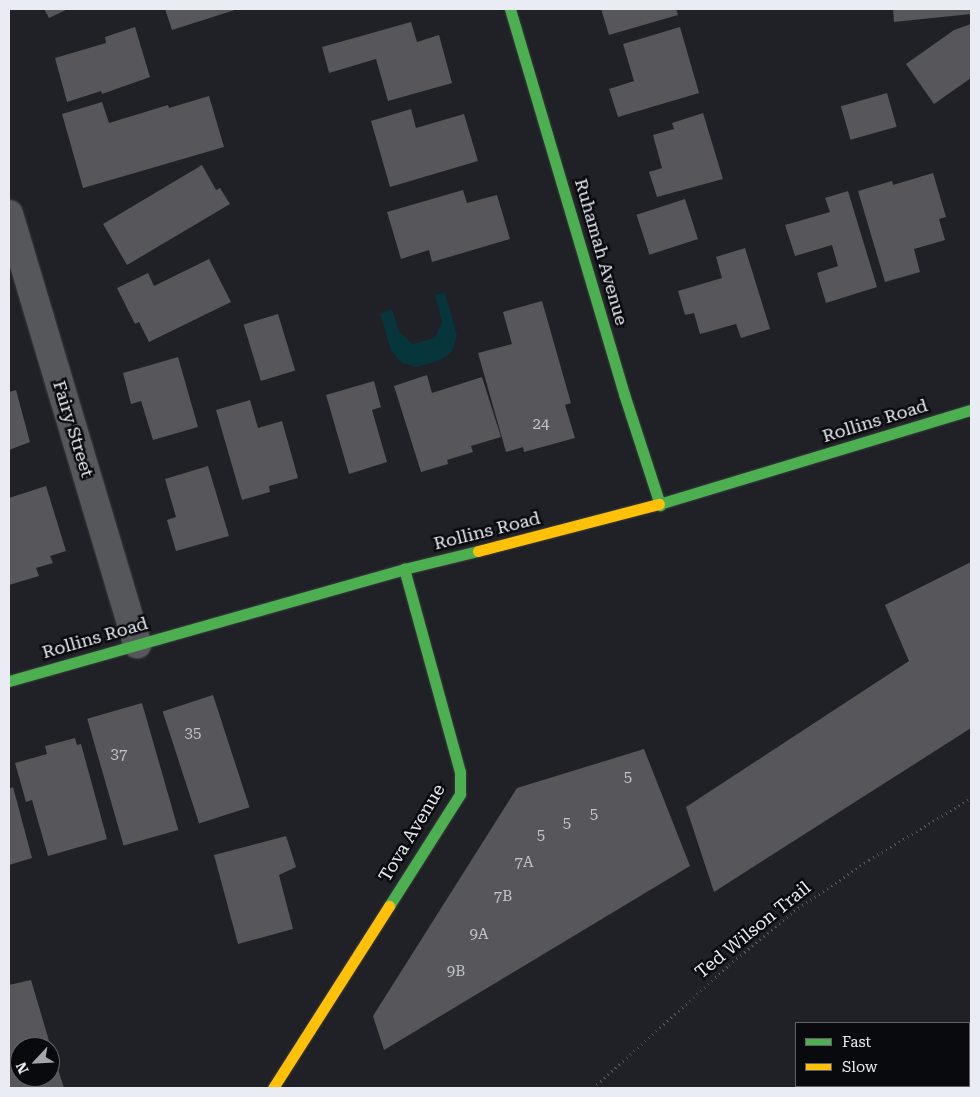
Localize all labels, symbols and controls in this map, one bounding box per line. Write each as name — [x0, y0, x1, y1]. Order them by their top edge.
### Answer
street label: Ruhamah Avenue — [570, 176, 632, 328]
street label: Fairy Street — [48, 378, 98, 480]
street label: Rollins Road — [820, 395, 930, 447]
house number: 24 — [533, 416, 549, 434]
street label: Rollins Road — [431, 507, 543, 555]
street label: Rollins Road — [40, 613, 150, 663]
house number: 35 — [185, 725, 201, 743]
house number: 37 — [111, 746, 127, 764]
house number: 5 — [624, 769, 632, 787]
street label: Tova Avenue — [374, 780, 450, 886]
house number: 5 — [590, 806, 598, 824]
house number: 5 — [563, 815, 571, 833]
house number: 5 — [537, 827, 545, 845]
house number: 7A — [515, 854, 533, 872]
street label: Ted Wilson Trail — [691, 877, 815, 983]
house number: 7B — [494, 888, 512, 906]
house number: 9A — [470, 926, 488, 944]
house number: 9B — [447, 963, 465, 981]
legend — [795, 1022, 970, 1087]
text: Fast — [842, 1033, 871, 1051]
north arrow — [10, 1037, 60, 1087]
text: Slow — [842, 1058, 877, 1076]
text: N — [13, 1060, 32, 1076]

